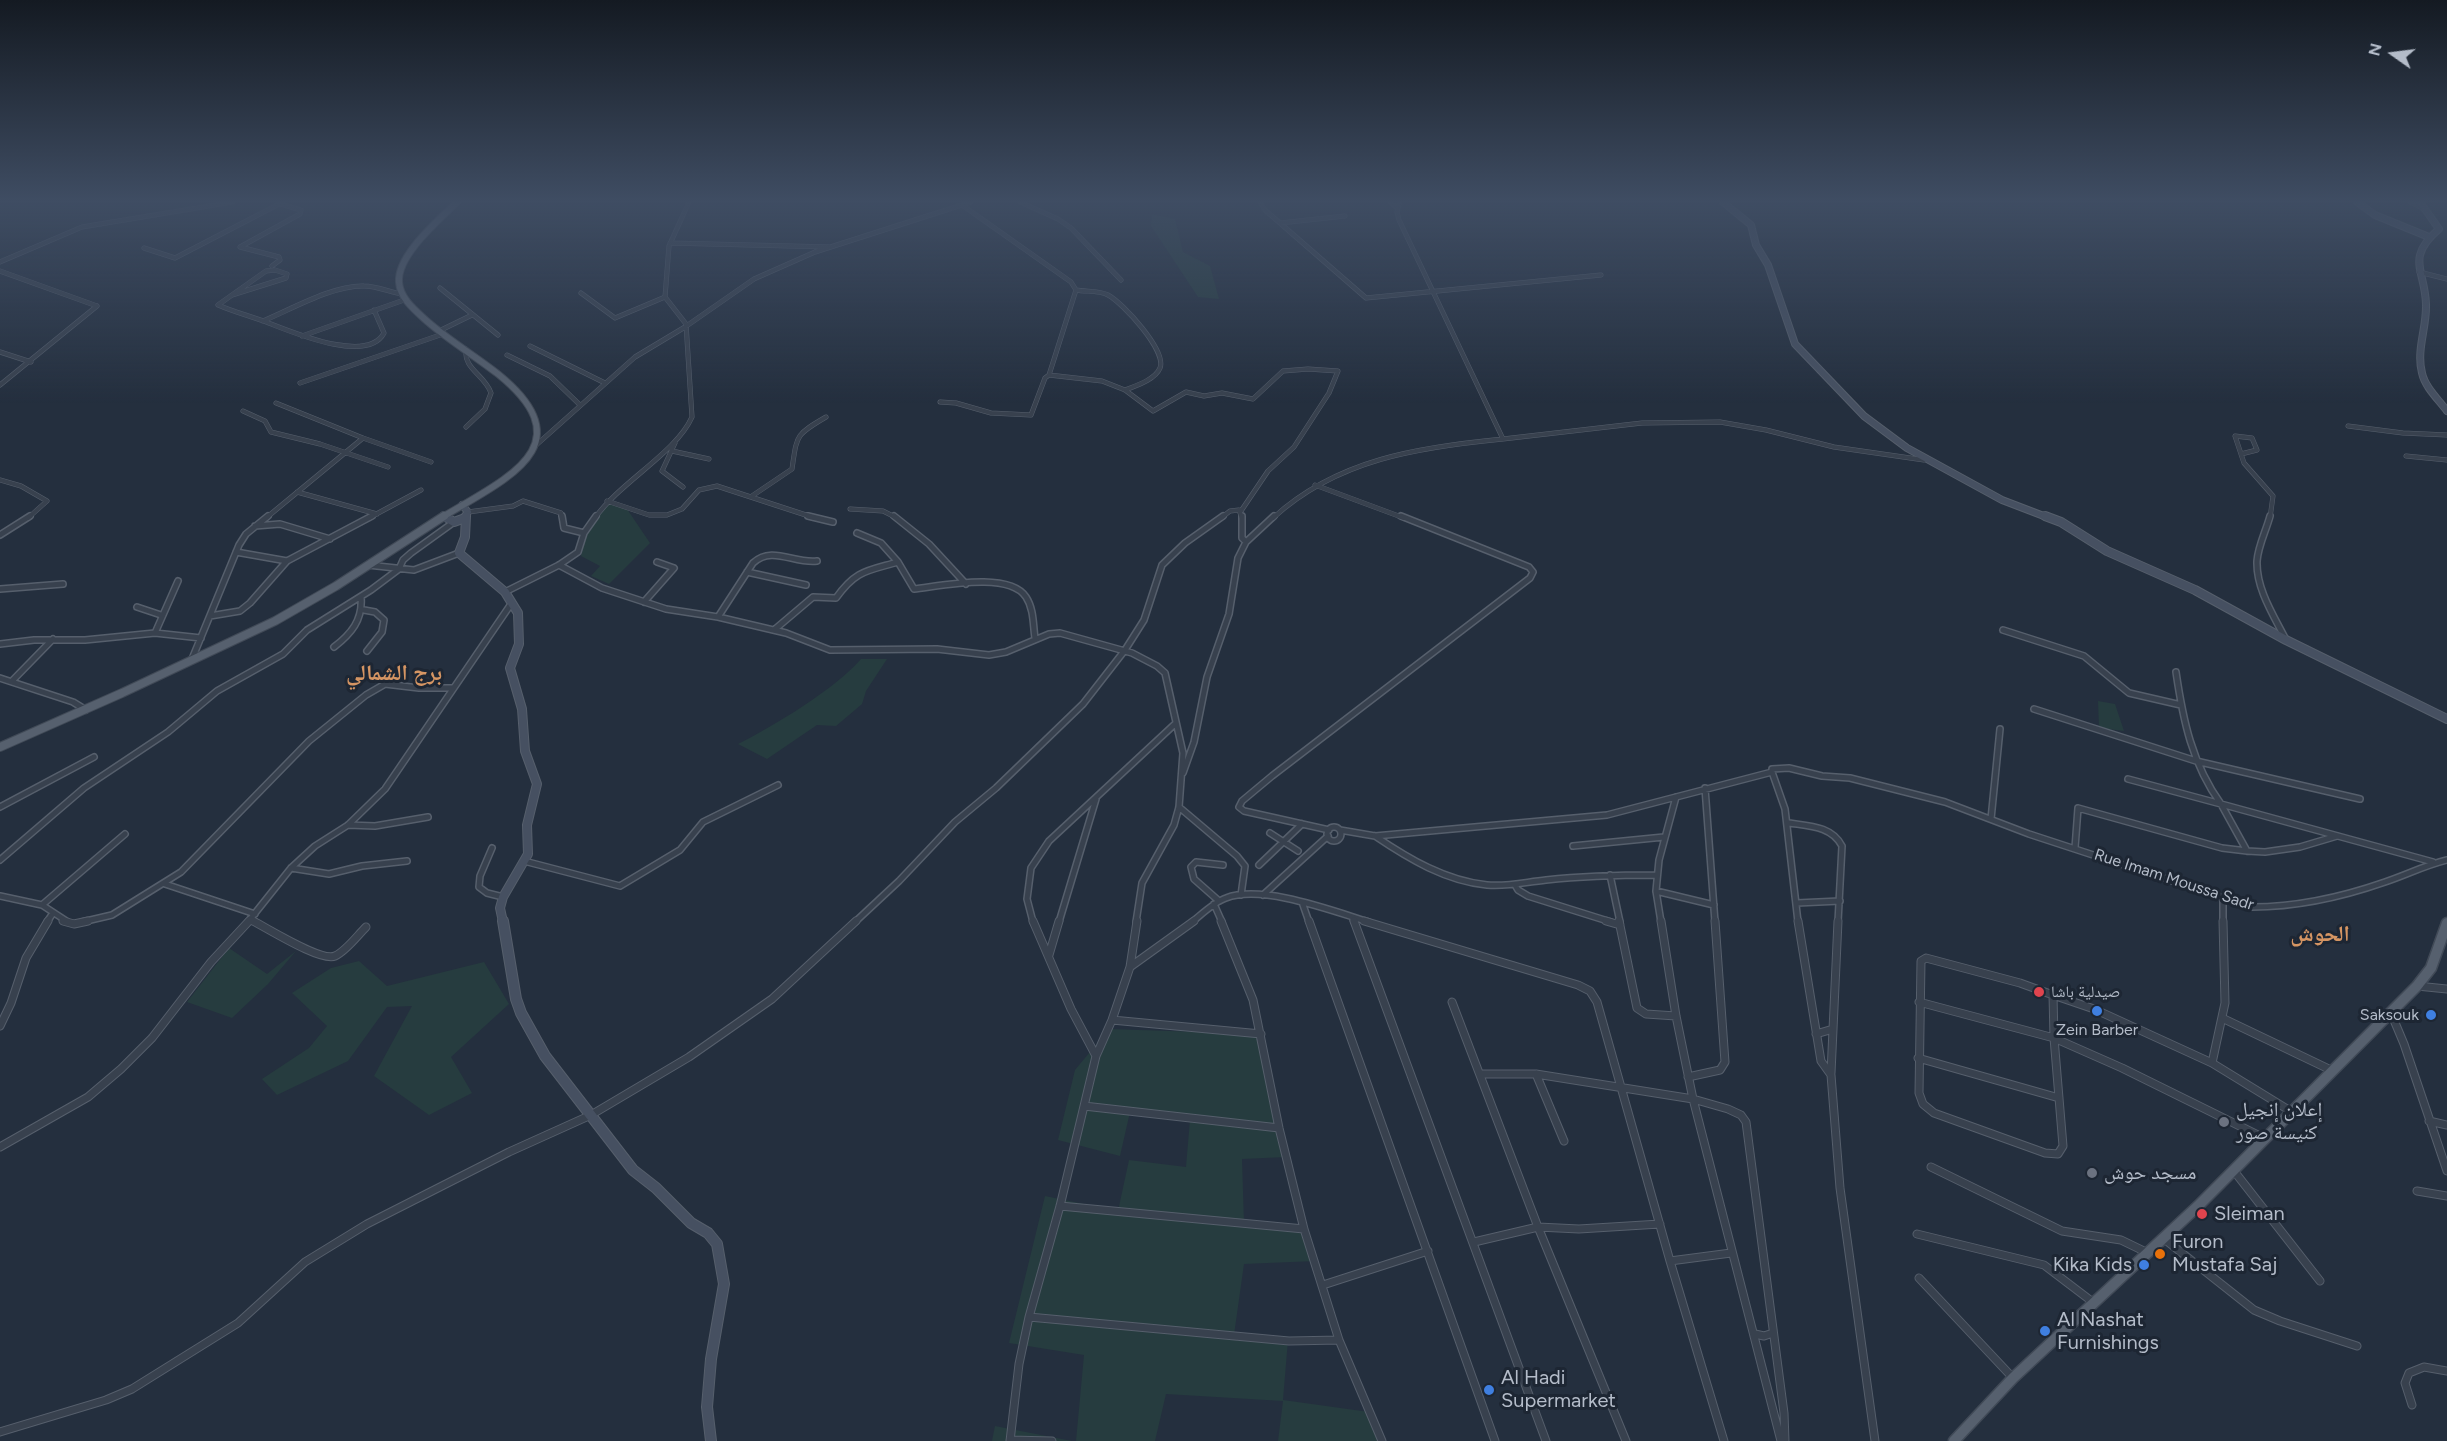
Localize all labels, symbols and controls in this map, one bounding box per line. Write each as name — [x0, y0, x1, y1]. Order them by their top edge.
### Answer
north arrow — [2363, 24, 2423, 84]
text: N — [2364, 41, 2386, 58]
district label: برج الشمالي — [346, 661, 442, 687]
street label: Rue Imam Moussa Sadr — [2092, 845, 2256, 915]
district label: الحوش — [2290, 922, 2350, 948]
place label: صيدلية باشا — [2051, 982, 2120, 1002]
marker: صيدلية باشا — [2032, 985, 2046, 999]
marker: Zein Barber — [2090, 1004, 2104, 1018]
place label: Saksouk — [2360, 1005, 2419, 1025]
marker: Saksouk — [2424, 1008, 2438, 1022]
place label: Zein Barber — [2056, 1020, 2138, 1040]
place label: إعلان إنجيل كنيسة صور — [2236, 1098, 2322, 1145]
marker: إعلان إنجيل كنيسة صور — [2217, 1115, 2231, 1129]
place label: مسجد حوش — [2104, 1161, 2196, 1185]
marker: مسجد حوش — [2085, 1166, 2099, 1180]
place label: Sleiman — [2214, 1202, 2285, 1226]
marker: Sleiman — [2195, 1207, 2209, 1221]
place label: Furon Mustafa Saj — [2172, 1230, 2277, 1277]
marker: Furon Mustafa Saj — [2153, 1247, 2167, 1261]
place label: Kika Kids — [2053, 1253, 2132, 1277]
marker: Kika Kids — [2137, 1258, 2151, 1272]
place label: Al Nashat Furnishings — [2057, 1308, 2159, 1355]
marker: Al Nashat Furnishings — [2038, 1324, 2052, 1338]
place label: Al Hadi Supermarket — [1501, 1366, 1616, 1413]
marker: Al Hadi Supermarket — [1482, 1383, 1496, 1397]

